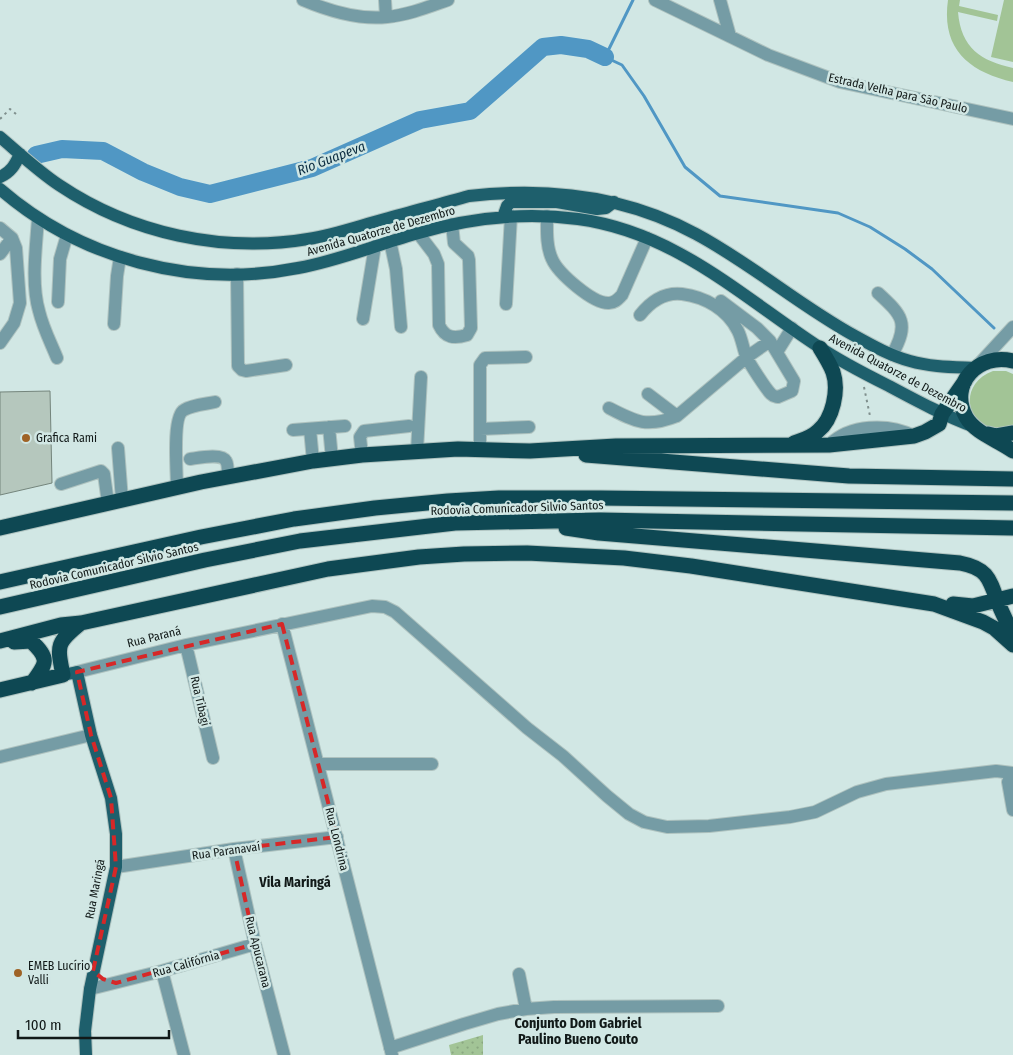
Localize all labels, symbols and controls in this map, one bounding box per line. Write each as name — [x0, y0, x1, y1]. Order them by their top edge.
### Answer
street label: Estrada Velha para São Paulo — [827, 70, 969, 116]
water label: Rio Guapeva — [295, 138, 368, 179]
street label: Avenida Quatorze de Dezembro — [305, 203, 457, 259]
street label: Avenida Quatorze de Dezembro — [827, 331, 969, 415]
place label: Grafica Rami — [36, 431, 97, 445]
marker: Grafica Rami — [20, 432, 32, 444]
street label: Rodovia Comunicador Silvio Santos — [430, 498, 604, 518]
street label: Rodovia Comunicador Silvio Santos — [28, 540, 200, 592]
street label: Rua Paraná — [126, 624, 182, 650]
street label: Rua Tibagi — [187, 675, 213, 727]
street label: Rua Londrina — [322, 806, 352, 872]
street label: Rua Paranavaí — [191, 839, 261, 863]
street label: Rua Maringá — [82, 858, 108, 920]
district label: Vila Maringá — [258, 874, 331, 891]
street label: Rua Apucarana — [242, 915, 274, 989]
street label: Rua Califórnia — [151, 948, 221, 980]
place label: EMEB Lucírio Valli — [28, 959, 90, 987]
marker: EMEB Lucírio Valli — [12, 967, 24, 979]
scale bar — [18, 1008, 169, 1040]
district label: Conjunto Dom Gabriel Paulino Bueno Couto — [514, 1015, 642, 1048]
text: 100 m — [25, 1016, 62, 1034]

